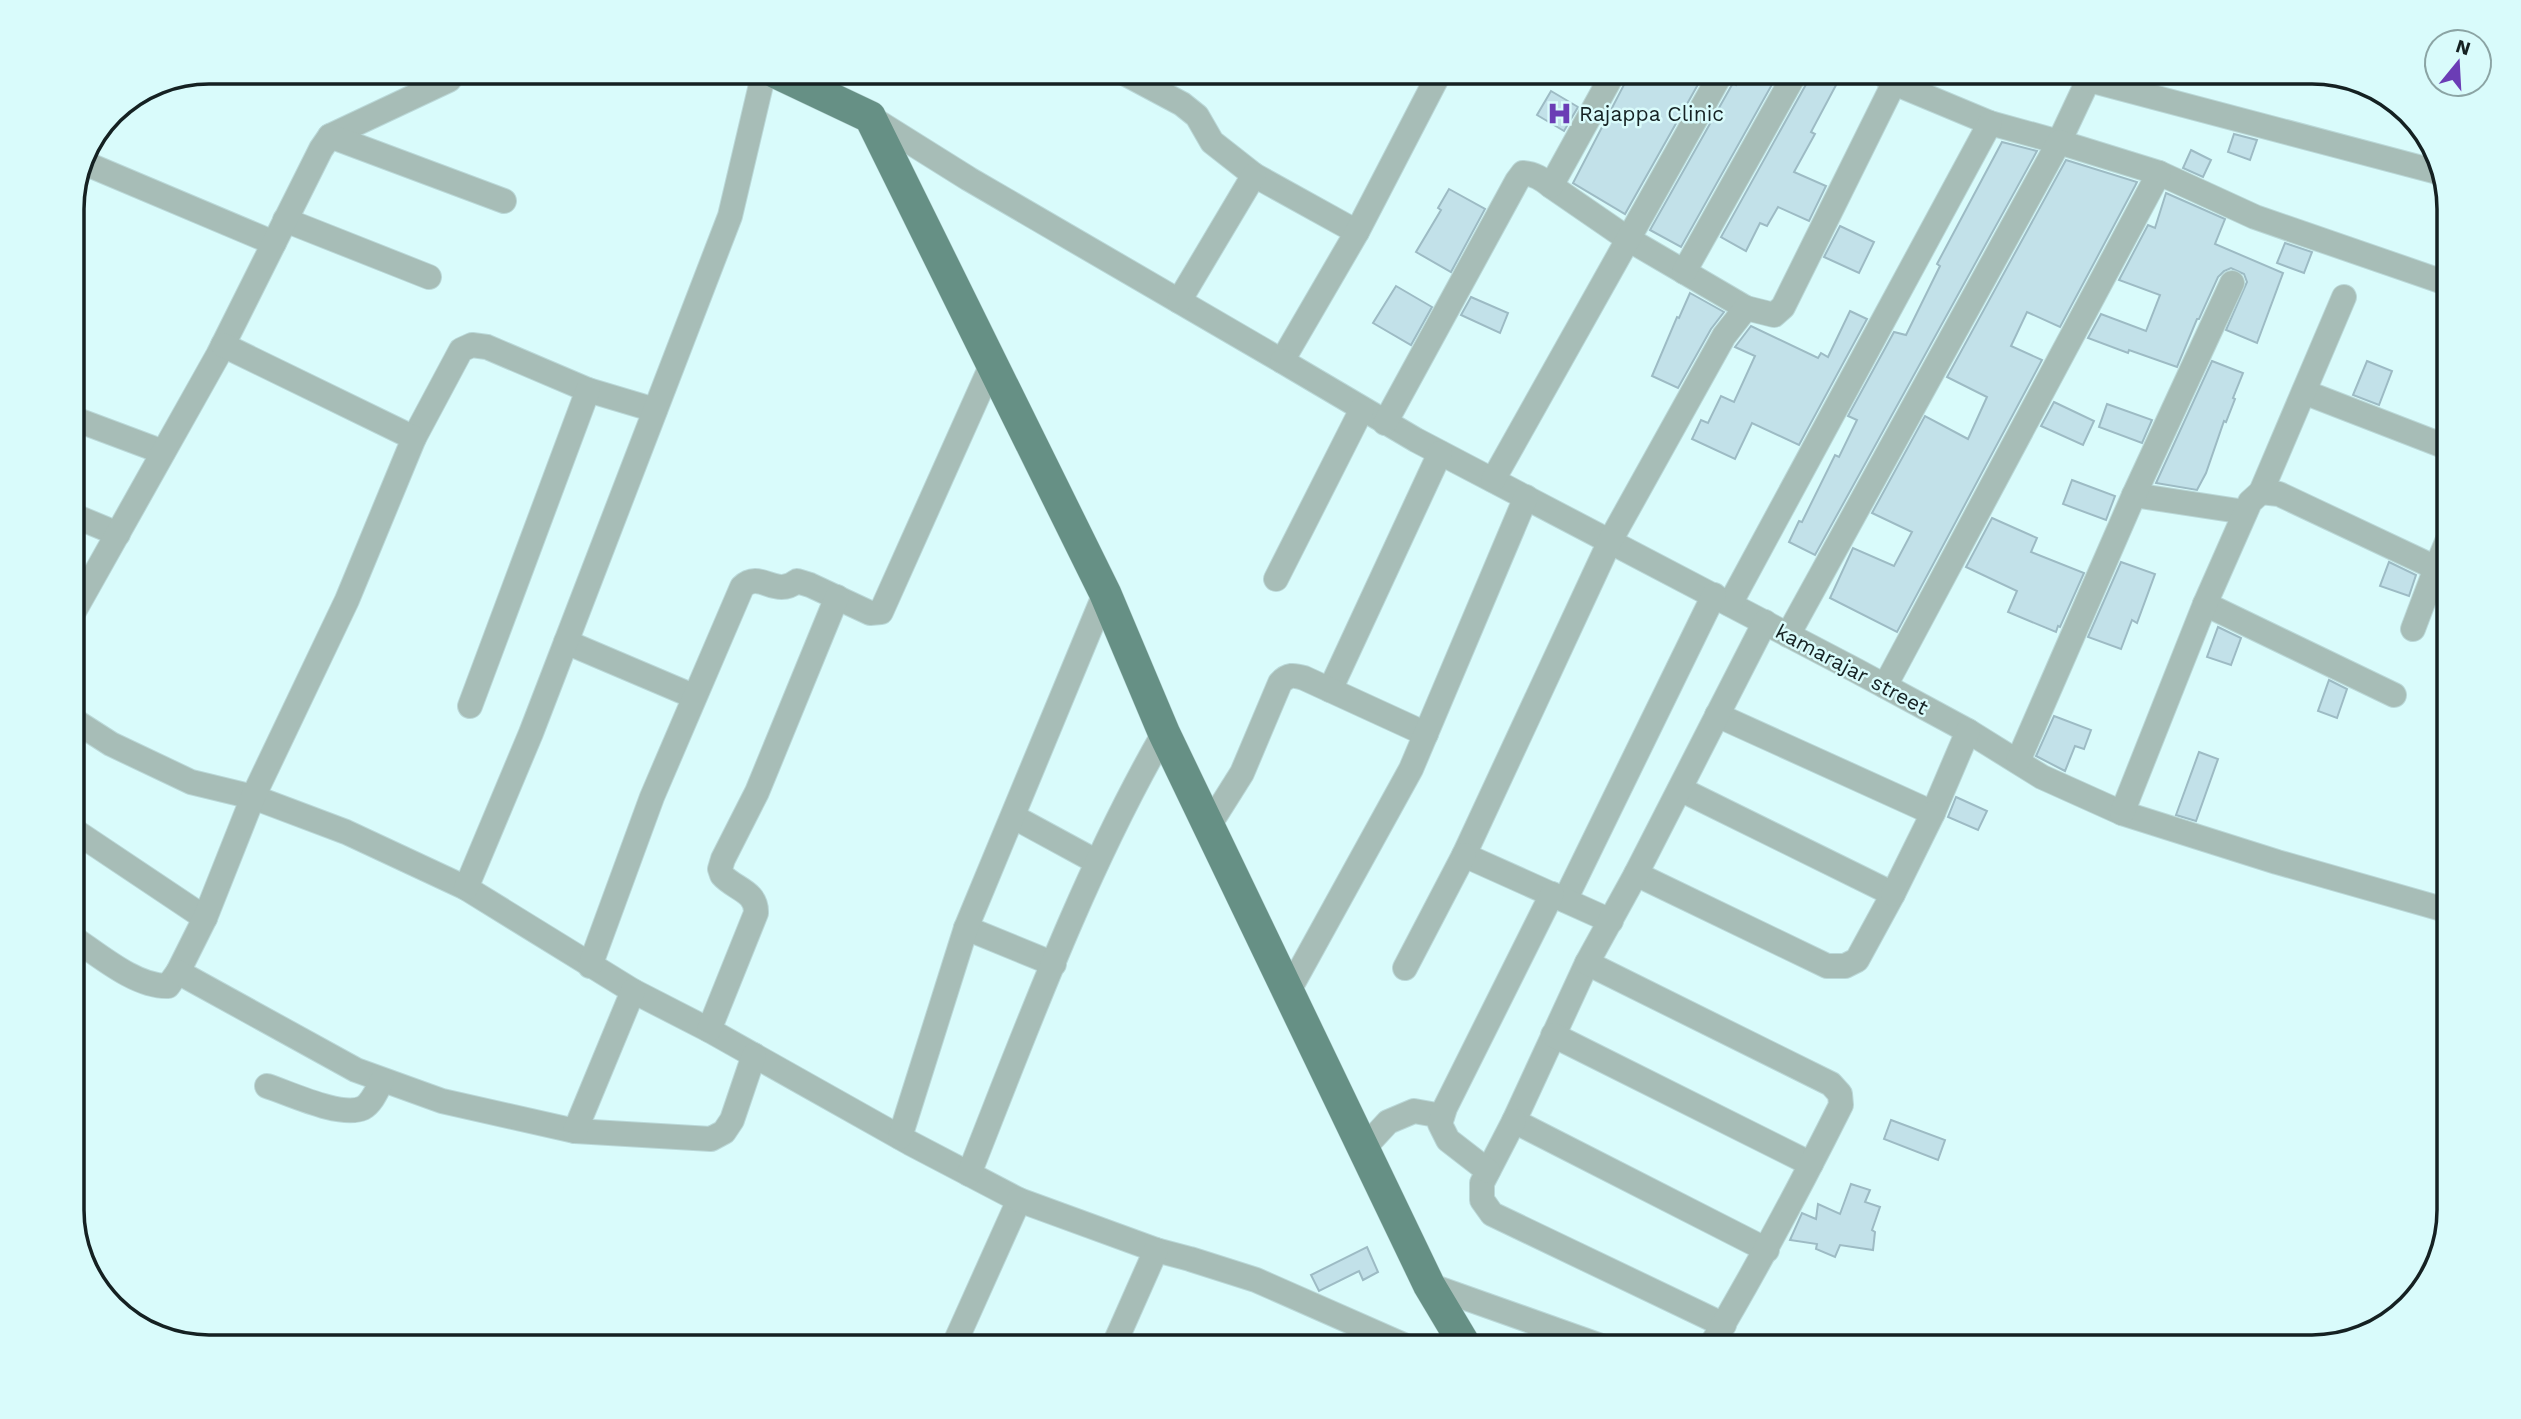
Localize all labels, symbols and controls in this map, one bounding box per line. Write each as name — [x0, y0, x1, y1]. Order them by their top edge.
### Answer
north arrow — [2423, 28, 2493, 98]
text: N — [2453, 34, 2473, 60]
hospital icon: Rajappa Clinic — [1545, 99, 1573, 127]
place label: Rajappa Clinic — [1579, 101, 1724, 126]
street label: kamarajar street — [1771, 618, 1933, 720]

